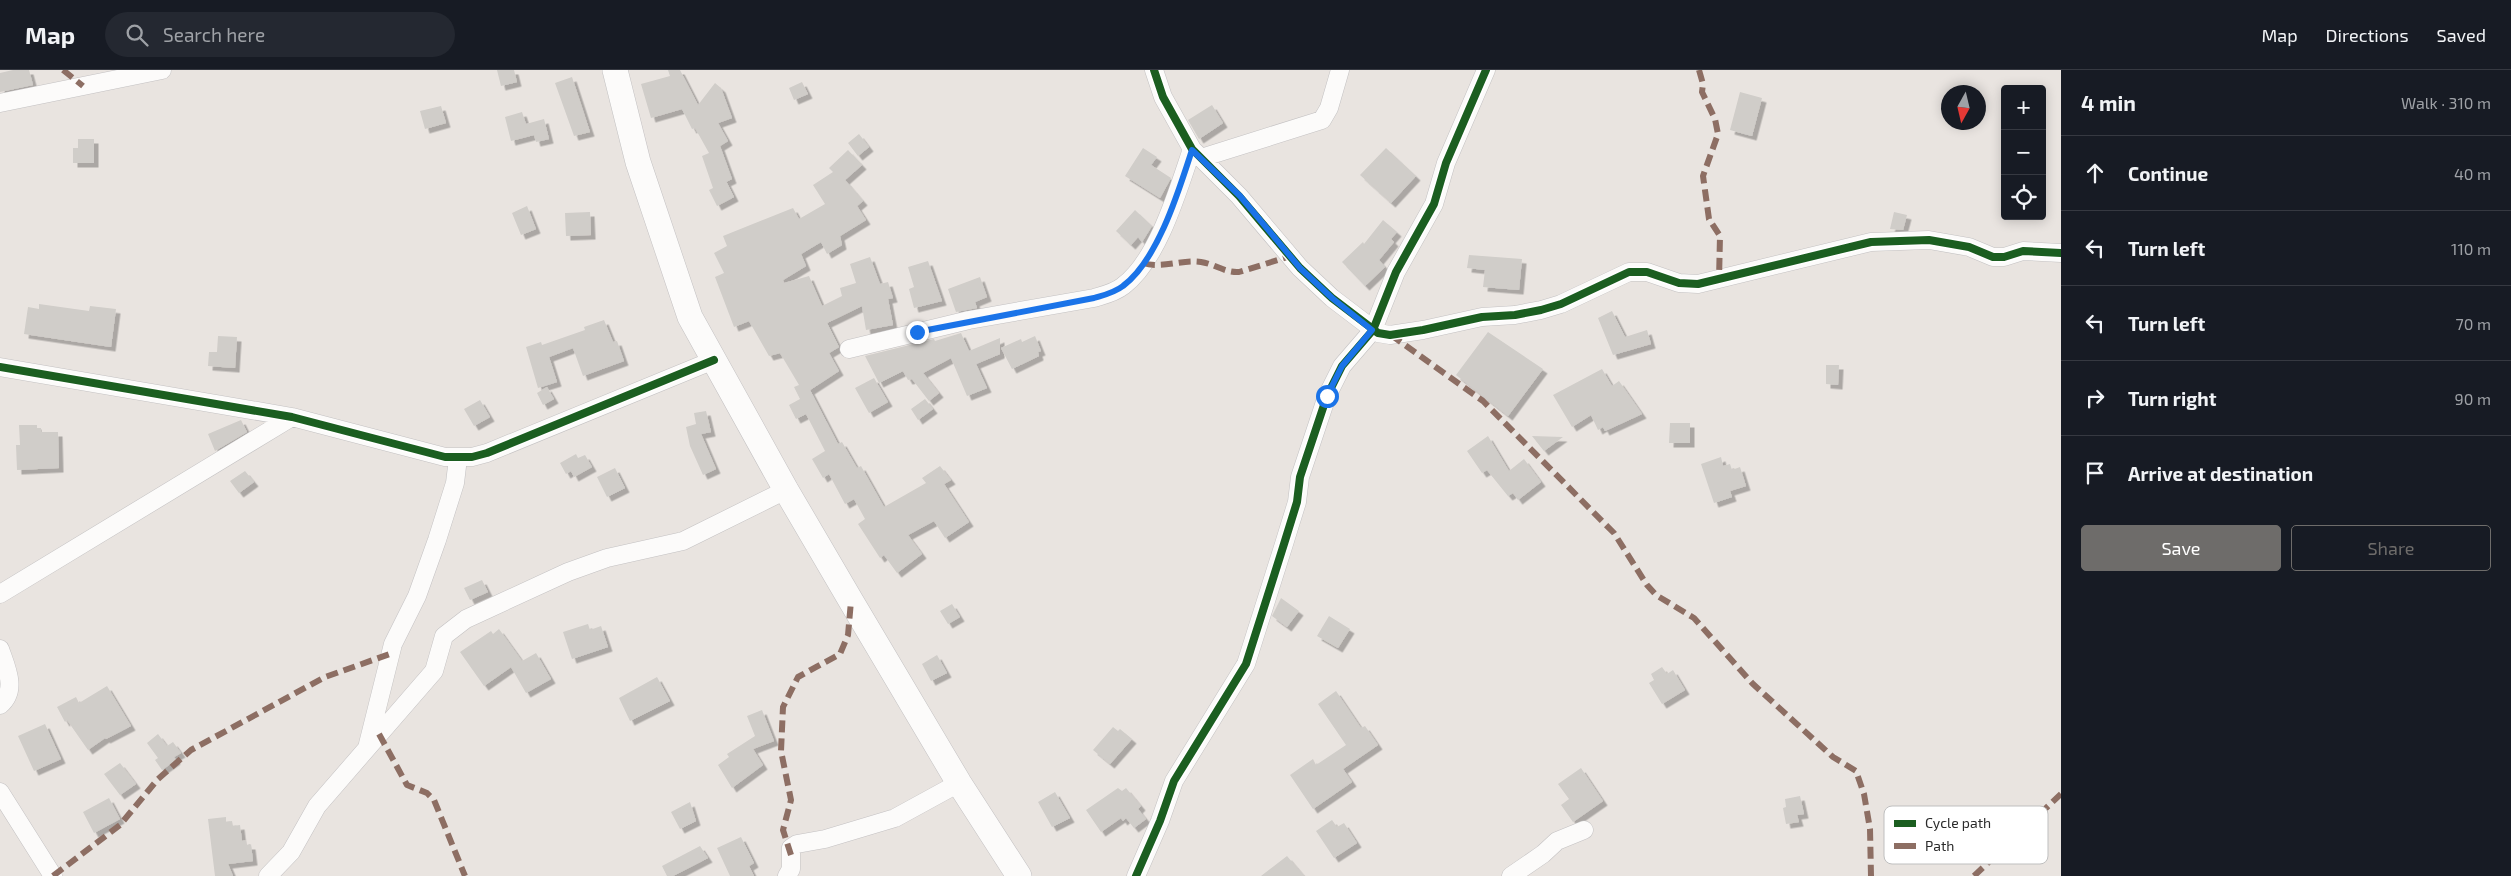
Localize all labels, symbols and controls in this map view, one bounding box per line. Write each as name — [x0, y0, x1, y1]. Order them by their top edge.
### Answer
search box — [105, 12, 455, 57]
text: Map — [25, 20, 75, 49]
icon: search — [123, 21, 151, 49]
text: Search here — [163, 23, 265, 46]
text: Map — [2261, 24, 2298, 46]
text: Directions — [2326, 24, 2409, 46]
text: Saved — [2437, 24, 2486, 46]
north arrow — [1941, 85, 1986, 130]
map controls — [2001, 85, 2046, 220]
button: + — [2001, 85, 2046, 130]
text: 4 min — [2081, 90, 2136, 115]
text: Walk · 310 m — [2401, 93, 2491, 112]
button: − — [2001, 130, 2046, 175]
icon: ahead — [2081, 159, 2109, 187]
text: Continue — [2128, 162, 2208, 185]
text: 40 m — [2454, 164, 2491, 183]
button: locate — [2001, 175, 2046, 220]
icon: left — [2081, 234, 2109, 262]
text: Turn left — [2128, 237, 2205, 260]
text: 110 m — [2451, 239, 2491, 258]
icon: left — [2081, 309, 2109, 337]
text: Turn left — [2128, 312, 2205, 335]
text: 70 m — [2456, 314, 2491, 333]
route end — [906, 321, 929, 344]
icon: right — [2081, 384, 2109, 412]
route start — [1316, 385, 1339, 408]
text: Turn right — [2128, 387, 2216, 410]
text: 90 m — [2455, 389, 2491, 408]
icon: arrive — [2081, 459, 2109, 487]
text: Arrive at destination — [2128, 462, 2313, 485]
button: Save — [2081, 525, 2281, 571]
button: Share — [2291, 525, 2491, 571]
legend — [1884, 806, 2048, 864]
text: Cycle path — [1925, 814, 1991, 831]
text: Path — [1925, 837, 1954, 854]

